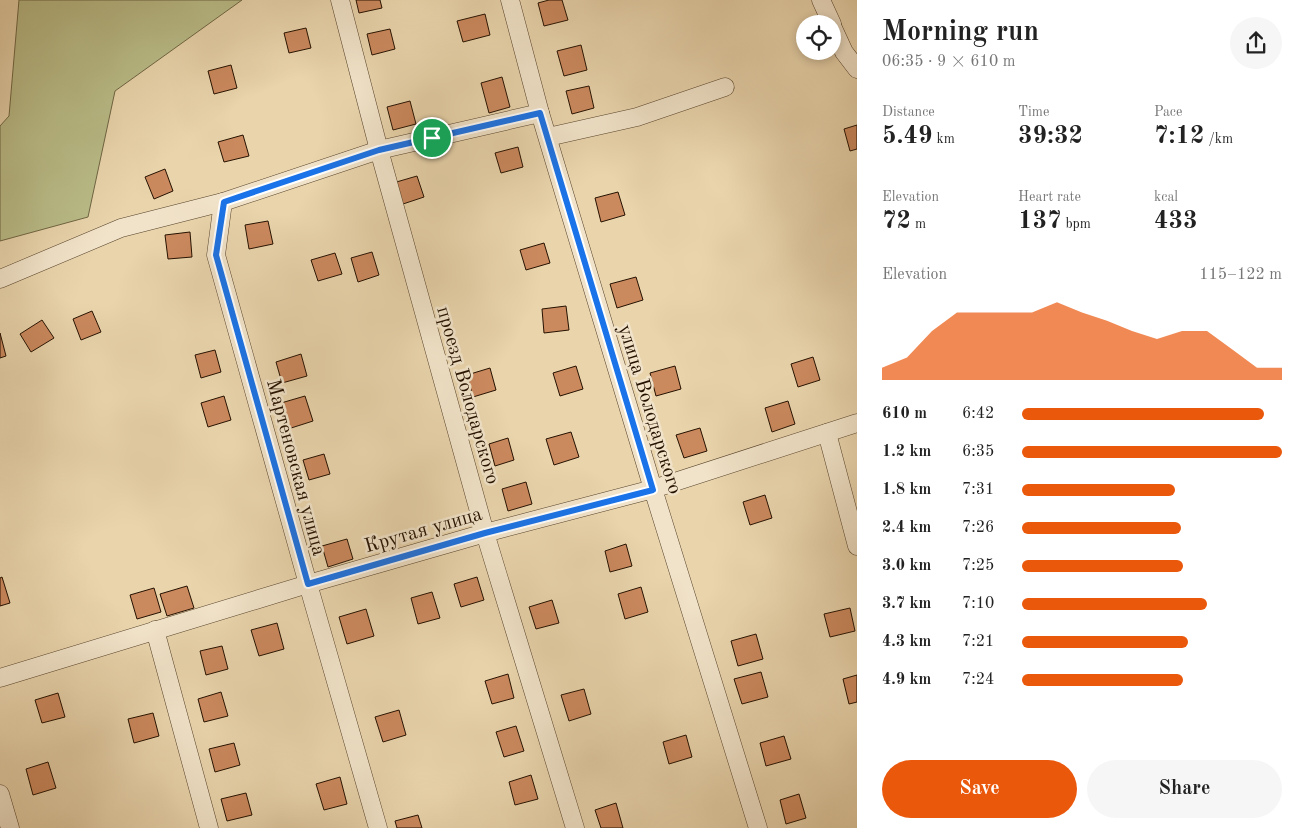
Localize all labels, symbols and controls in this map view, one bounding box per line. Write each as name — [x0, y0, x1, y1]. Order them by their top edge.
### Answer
map controls — [796, 15, 841, 60]
button: locate — [796, 15, 841, 60]
button: share — [1230, 17, 1282, 69]
text: Morning run — [882, 19, 1039, 47]
text: 06:35 · 9 × 610 m — [882, 54, 1015, 70]
text: Distance — [882, 105, 935, 119]
text: Time — [1018, 105, 1049, 119]
text: Pace — [1154, 105, 1182, 119]
pin — [411, 117, 453, 159]
icon: arrive — [418, 124, 446, 152]
text: 5.49 — [882, 124, 933, 149]
text: 39:32 — [1018, 124, 1083, 149]
text: 7:12 — [1154, 124, 1205, 149]
text: km — [933, 132, 955, 146]
text: /km — [1205, 132, 1233, 146]
text: Elevation — [882, 190, 939, 204]
text: Heart rate — [1018, 190, 1081, 204]
text: kcal — [1154, 190, 1178, 204]
text: 72 — [882, 209, 911, 234]
text: 137 — [1018, 209, 1062, 234]
text: 433 — [1154, 209, 1198, 234]
text: m — [911, 217, 926, 231]
text: bpm — [1062, 217, 1091, 231]
text: Elevation — [882, 267, 947, 283]
text: 115–122 m — [1199, 267, 1282, 283]
street label: проезд Володарского — [432, 304, 502, 487]
street label: улица Володарского — [614, 322, 684, 497]
street label: Мартеновская улица — [262, 377, 328, 558]
text: 610 m — [882, 406, 927, 422]
text: 6:42 — [962, 406, 994, 422]
text: 1.2 km — [882, 444, 931, 460]
text: 6:35 — [962, 444, 994, 460]
text: 1.8 km — [882, 482, 931, 498]
text: 7:31 — [962, 482, 994, 498]
street label: Крутая улица — [362, 505, 485, 557]
text: 2.4 km — [882, 520, 931, 536]
text: 7:26 — [962, 520, 994, 536]
text: 3.0 km — [882, 558, 931, 574]
text: 7:25 — [962, 558, 994, 574]
text: 3.7 km — [882, 596, 931, 612]
text: 7:10 — [962, 596, 994, 612]
text: 4.3 km — [882, 634, 931, 650]
text: 7:21 — [962, 634, 994, 650]
text: 4.9 km — [882, 672, 931, 688]
text: 7:24 — [962, 672, 994, 688]
button: Save — [882, 760, 1077, 818]
button: Share — [1087, 760, 1282, 818]

